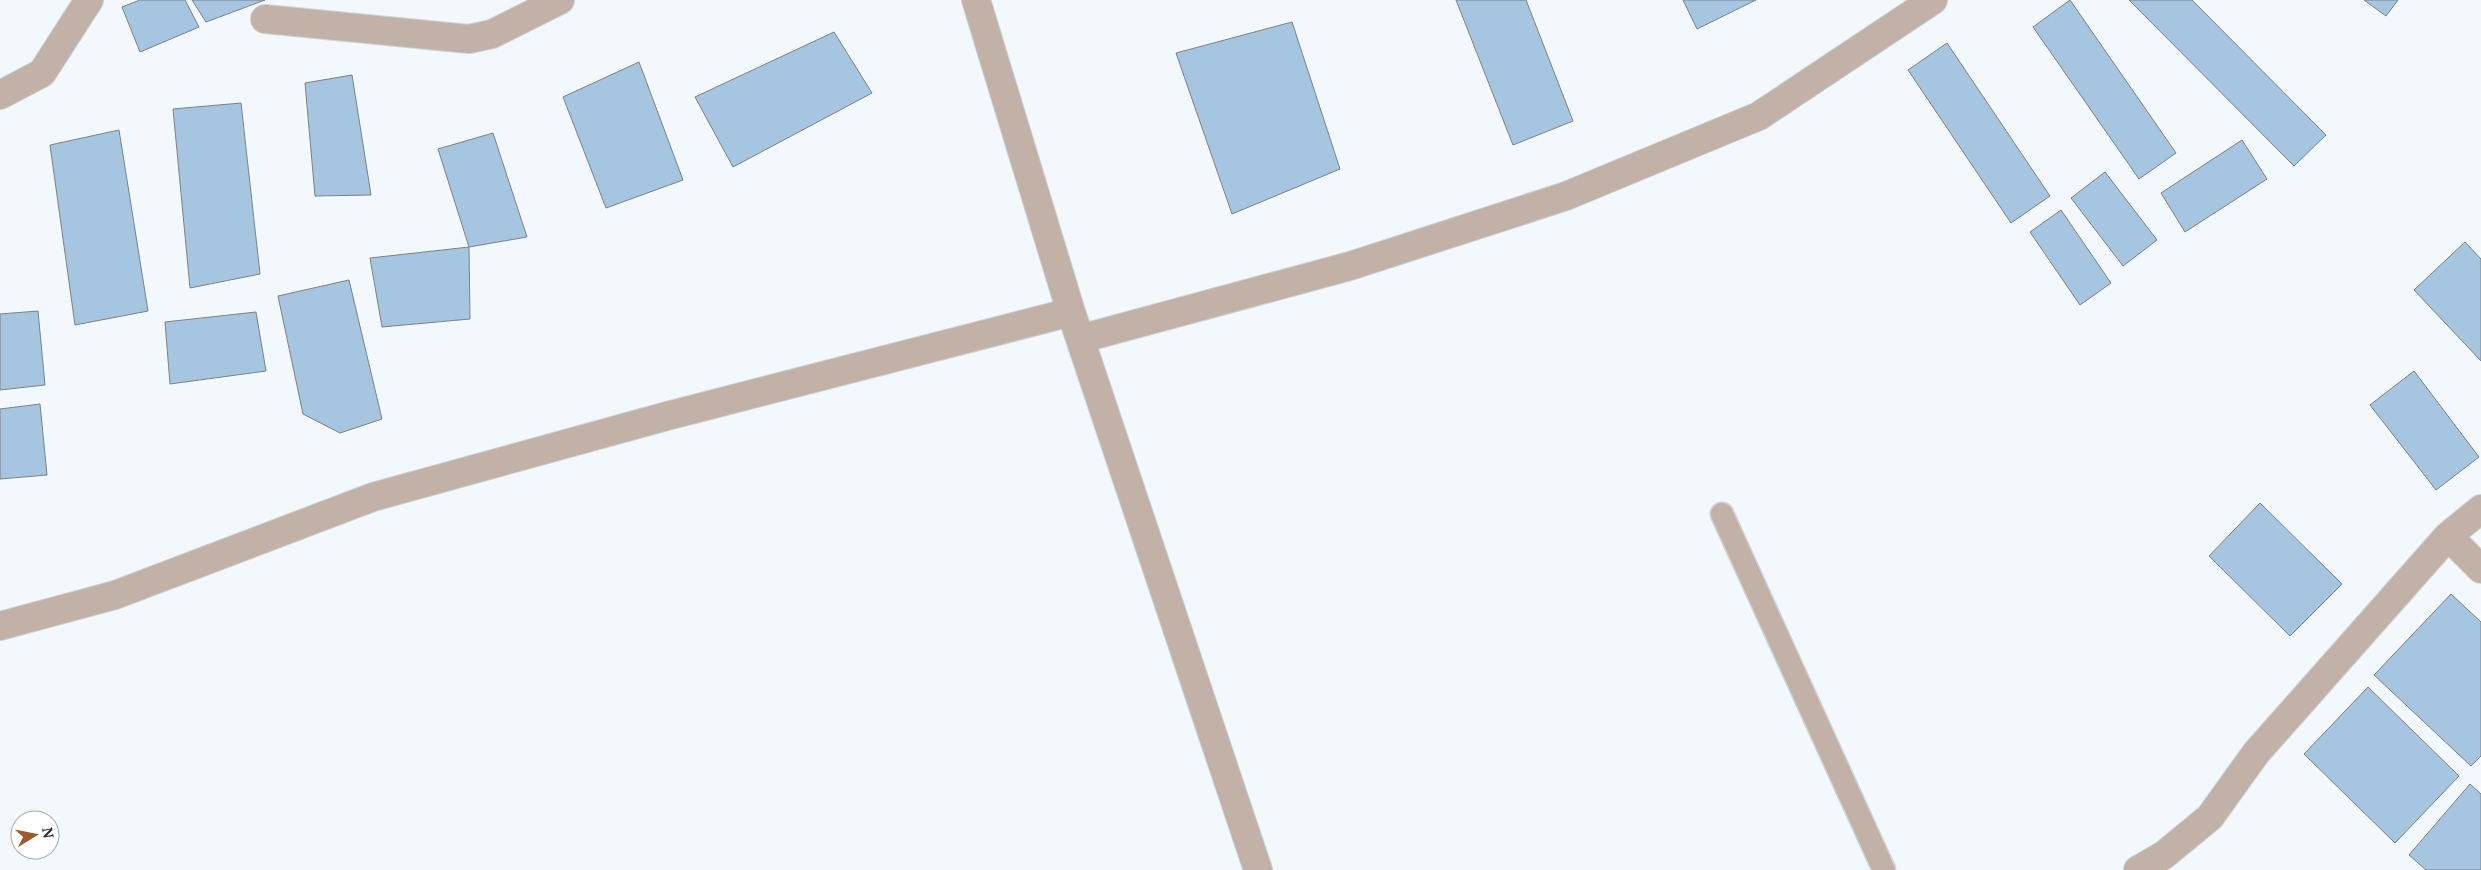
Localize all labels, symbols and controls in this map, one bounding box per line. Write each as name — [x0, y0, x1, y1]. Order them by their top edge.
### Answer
north arrow — [10, 810, 60, 860]
text: N — [38, 826, 59, 840]

